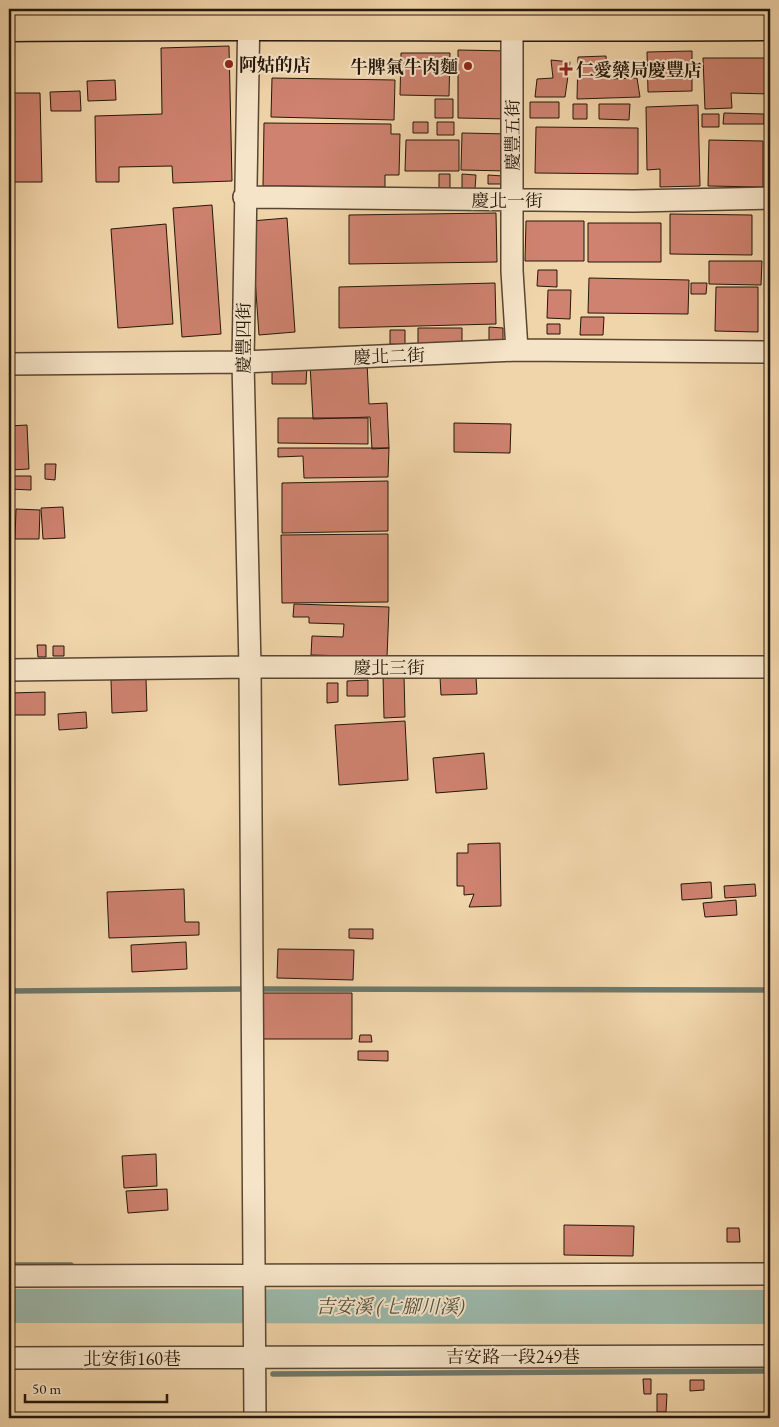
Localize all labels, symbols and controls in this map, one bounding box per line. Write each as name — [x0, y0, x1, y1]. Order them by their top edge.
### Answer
place label: 阿姑的店 — [239, 53, 311, 76]
place label: 牛脾氣牛肉麵 — [350, 55, 458, 78]
marker: 阿姑的店 — [223, 58, 235, 70]
place label: 仁愛藥局慶豐店 — [576, 58, 702, 81]
marker: 牛脾氣牛肉麵 — [462, 60, 474, 72]
marker: 仁愛藥局慶豐店 — [560, 63, 572, 75]
street label: 慶豐五街 — [501, 99, 524, 171]
street label: 慶北一街 — [471, 189, 543, 212]
street label: 慶豐四街 — [232, 302, 255, 374]
street label: 慶北二街 — [353, 343, 425, 369]
street label: 慶北三街 — [353, 656, 425, 679]
water label: 吉安溪 (七腳川溪) — [316, 1294, 464, 1319]
street label: 吉安路一段249巷 — [446, 1345, 580, 1368]
street label: 北安街160巷 — [83, 1347, 181, 1370]
scale bar — [25, 1372, 168, 1404]
text: 50 m — [32, 1379, 61, 1398]

